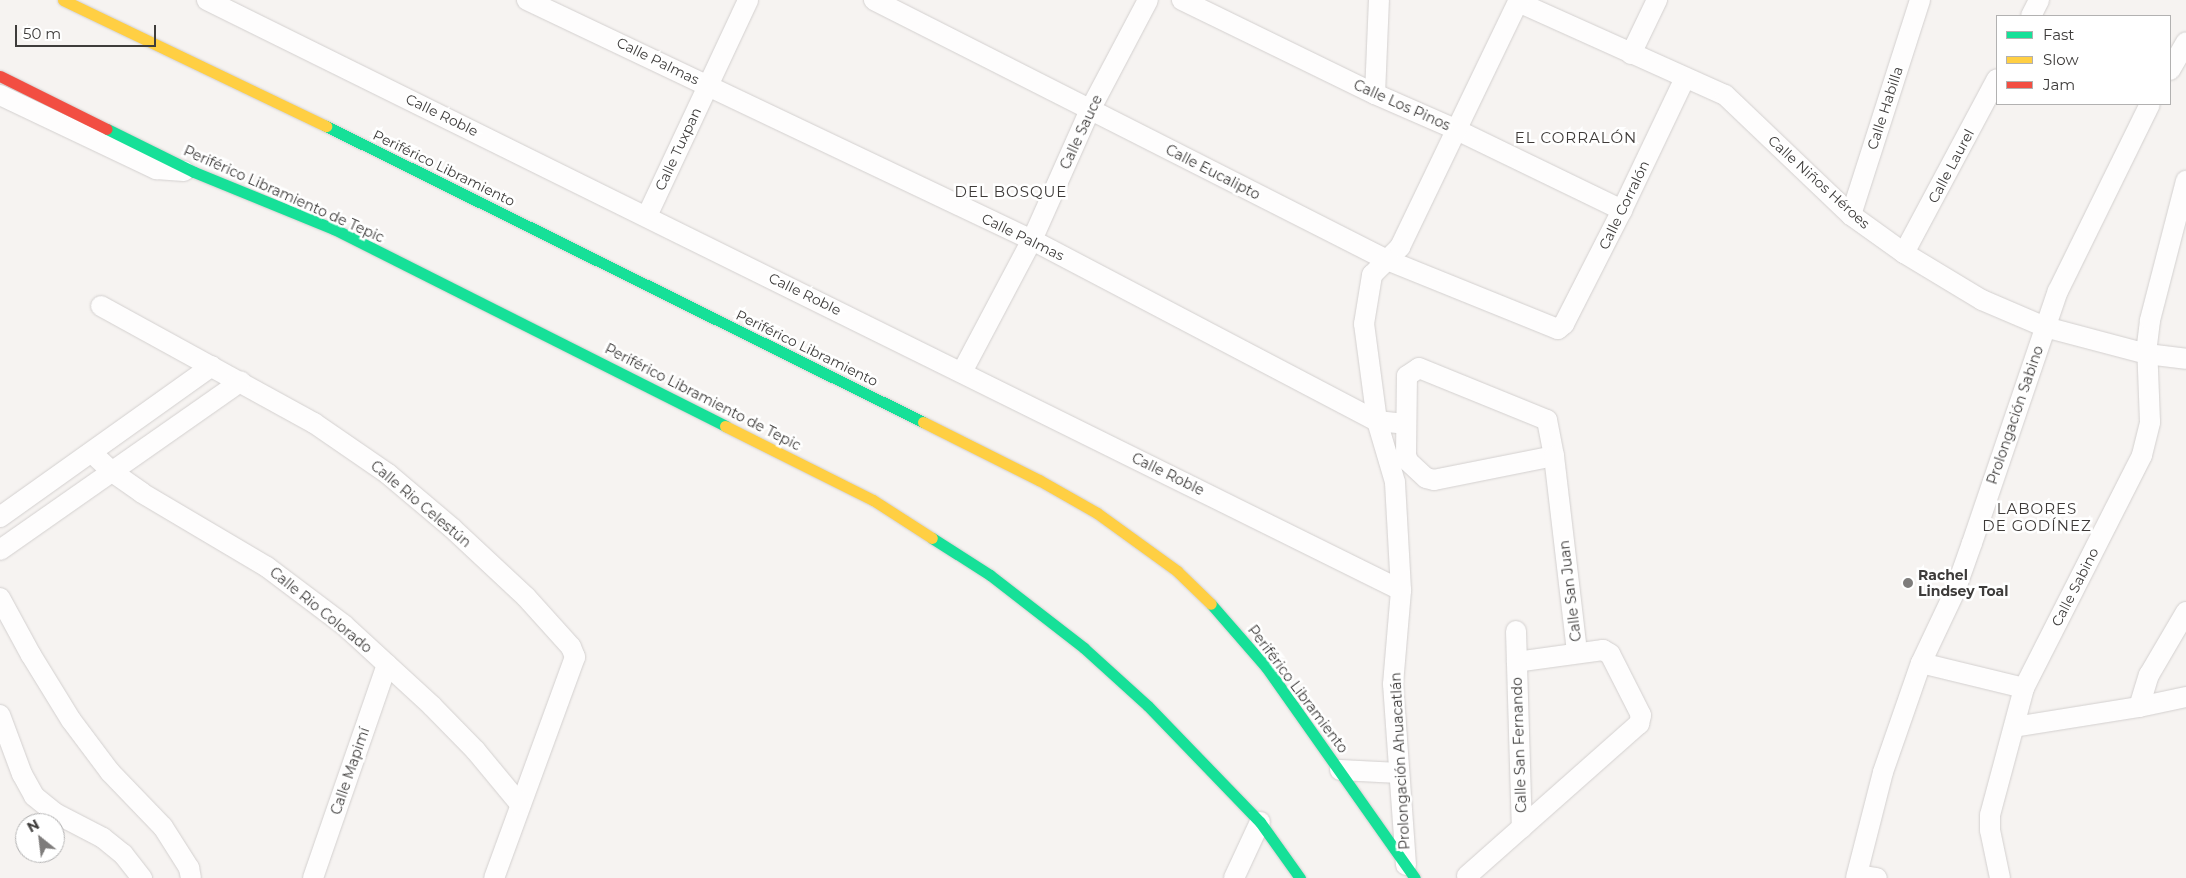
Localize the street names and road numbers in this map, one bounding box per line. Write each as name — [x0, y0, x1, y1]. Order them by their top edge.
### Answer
street label: Calle Palmas — [614, 34, 702, 88]
street label: Calle Habilla — [1864, 64, 1906, 152]
street label: Calle Los Pinos — [1351, 76, 1453, 134]
street label: Calle Roble — [403, 90, 481, 140]
street label: Calle Sauce — [1056, 92, 1106, 172]
street label: Calle Tuxpan — [651, 105, 705, 193]
street label: Periférico Libramiento — [370, 126, 518, 210]
street label: Calle Laurel — [1924, 126, 1978, 206]
street label: Calle Niños Héroes — [1765, 132, 1873, 232]
street label: Calle Eucalipto — [1163, 141, 1263, 203]
street label: Periférico Libramiento de Tepic — [181, 142, 387, 246]
street label: Calle Corralón — [1595, 158, 1653, 252]
street label: Calle Palmas — [979, 210, 1067, 264]
street label: Calle Roble — [766, 269, 844, 319]
street label: Periférico Libramiento — [733, 306, 881, 390]
street label: Periférico Libramiento de Tepic — [602, 340, 804, 454]
street label: Prolongación Sabino — [1983, 343, 2047, 487]
street label: Calle Roble — [1129, 449, 1207, 499]
street label: Calle Rio Celestún — [367, 457, 475, 551]
street label: Calle San Juan — [1555, 539, 1585, 643]
street label: Calle Sabino — [2048, 545, 2102, 629]
street label: Calle Rio Colorado — [267, 564, 375, 656]
street label: Periférico Libramiento — [1244, 622, 1352, 756]
street label: Prolongación Ahuacatlán — [1387, 672, 1413, 850]
street label: Calle San Fernando — [1508, 677, 1530, 813]
street label: Calle Mapimí — [327, 725, 373, 817]

